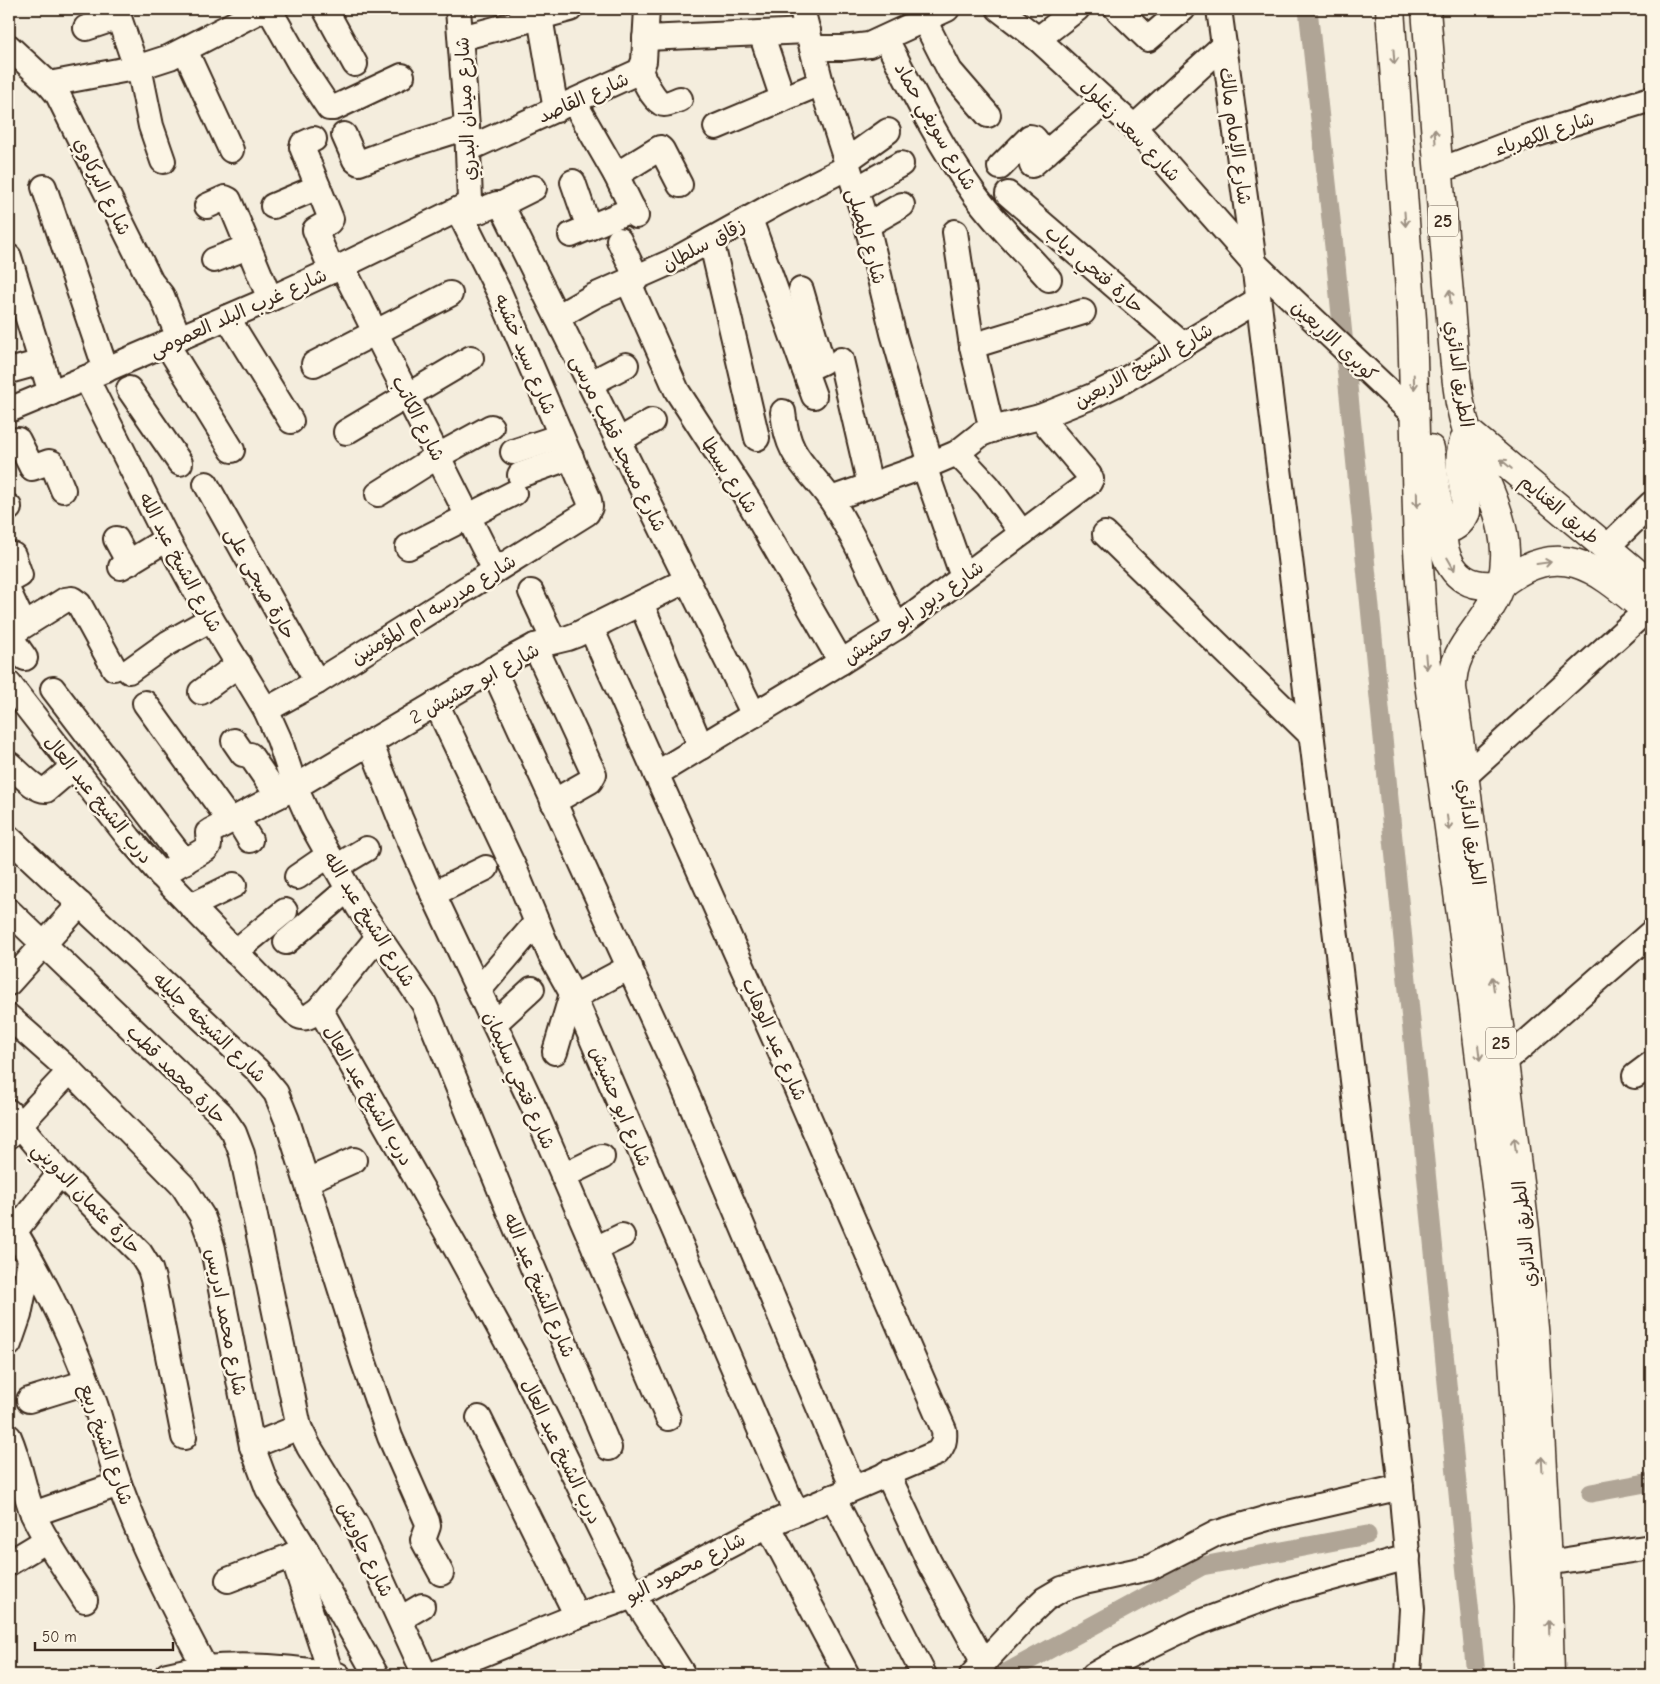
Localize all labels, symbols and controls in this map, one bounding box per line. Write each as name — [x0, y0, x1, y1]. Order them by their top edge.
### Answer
street label: شارع ميدان البدري — [451, 36, 484, 181]
one-way arrow — [1389, 49, 1398, 65]
street label: شارع سويفي حماد — [885, 59, 981, 197]
street label: شارع الإمام مالك — [1211, 66, 1256, 207]
street label: شارع القاصد — [535, 68, 633, 130]
street label: شارع سعد زغلول — [1074, 75, 1185, 188]
street label: شارع الكهرباء — [1492, 107, 1598, 162]
one-way arrow — [1431, 128, 1440, 144]
street label: شارع البركاوي — [66, 134, 135, 240]
street label: شارع المصلى — [840, 186, 890, 287]
road number: 25 — [1428, 206, 1458, 237]
one-way arrow — [1400, 211, 1410, 227]
street label: زقاق سلطان — [658, 214, 749, 276]
street label: حارة فتحي دياب — [1037, 221, 1148, 322]
street label: شارع غرب البلد العمومى — [146, 264, 331, 364]
one-way arrow — [1445, 290, 1455, 306]
street label: شارع سيد خشبه — [488, 291, 560, 419]
street label: كوبرى الاربعين — [1286, 295, 1382, 387]
street label: شارع الشيخ الاربعين — [1070, 319, 1218, 415]
street label: الطريق الدائري — [1438, 319, 1477, 429]
street label: شارع مسجد قطب مرسى — [564, 351, 671, 536]
street label: شارع الكاتب — [385, 372, 449, 466]
one-way arrow — [1409, 373, 1419, 389]
street label: شارع بسطا — [695, 433, 762, 519]
one-way arrow — [1500, 459, 1513, 470]
street label: طريق الغنايم — [1513, 470, 1604, 552]
street label: شارع الشيخ عبد الله — [132, 489, 226, 637]
one-way arrow — [1412, 492, 1421, 508]
street label: حارة صبحى على — [219, 524, 300, 644]
street label: شارع مدرسه ام المؤمنين — [347, 550, 522, 672]
street label: شارع دبور ابو حشيش — [839, 556, 989, 671]
one-way arrow — [1446, 556, 1456, 570]
one-way arrow — [1535, 557, 1551, 567]
street label: شارع ابو حشيش 2 — [406, 639, 544, 730]
one-way arrow — [1422, 654, 1431, 670]
street label: درب الشيخ عبد العال — [39, 731, 157, 869]
street label: الطريق الدائري — [1450, 777, 1489, 887]
one-way arrow — [1443, 815, 1453, 831]
street label: شارع الشيخ عبد الله — [317, 848, 420, 992]
street label: شارع الشيخه جليله — [147, 968, 270, 1089]
street label: شارع عبد الوهاب — [735, 975, 811, 1105]
one-way arrow — [1488, 977, 1498, 993]
street label: شارع فتحي سليمان — [474, 1008, 559, 1155]
street label: حارة محمد قطب — [122, 1020, 231, 1129]
street label: درب الشيخ عبد العال — [318, 1021, 417, 1170]
road number: 25 — [1486, 1028, 1516, 1058]
street label: شارع ابو حشيش — [583, 1043, 655, 1171]
one-way arrow — [1474, 1045, 1484, 1061]
street label: حارة عثمان الدويني — [24, 1138, 145, 1263]
one-way arrow — [1510, 1138, 1520, 1154]
street label: الطريق الدائري — [1508, 1179, 1545, 1288]
street label: شارع الشيخ عبد الله — [497, 1210, 579, 1362]
street label: شارع محمد ادريس — [199, 1247, 251, 1398]
street label: درب الشيخ عبد العال — [515, 1375, 606, 1528]
street label: شارع الشيخ ربيع — [73, 1381, 137, 1509]
one-way arrow — [1537, 1456, 1546, 1472]
street label: شارع جاويش — [331, 1498, 398, 1601]
street label: شارع محمود البو — [621, 1528, 750, 1610]
scale bar — [35, 1619, 172, 1651]
one-way arrow — [1545, 1619, 1554, 1635]
text: 50 m — [42, 1628, 77, 1646]

